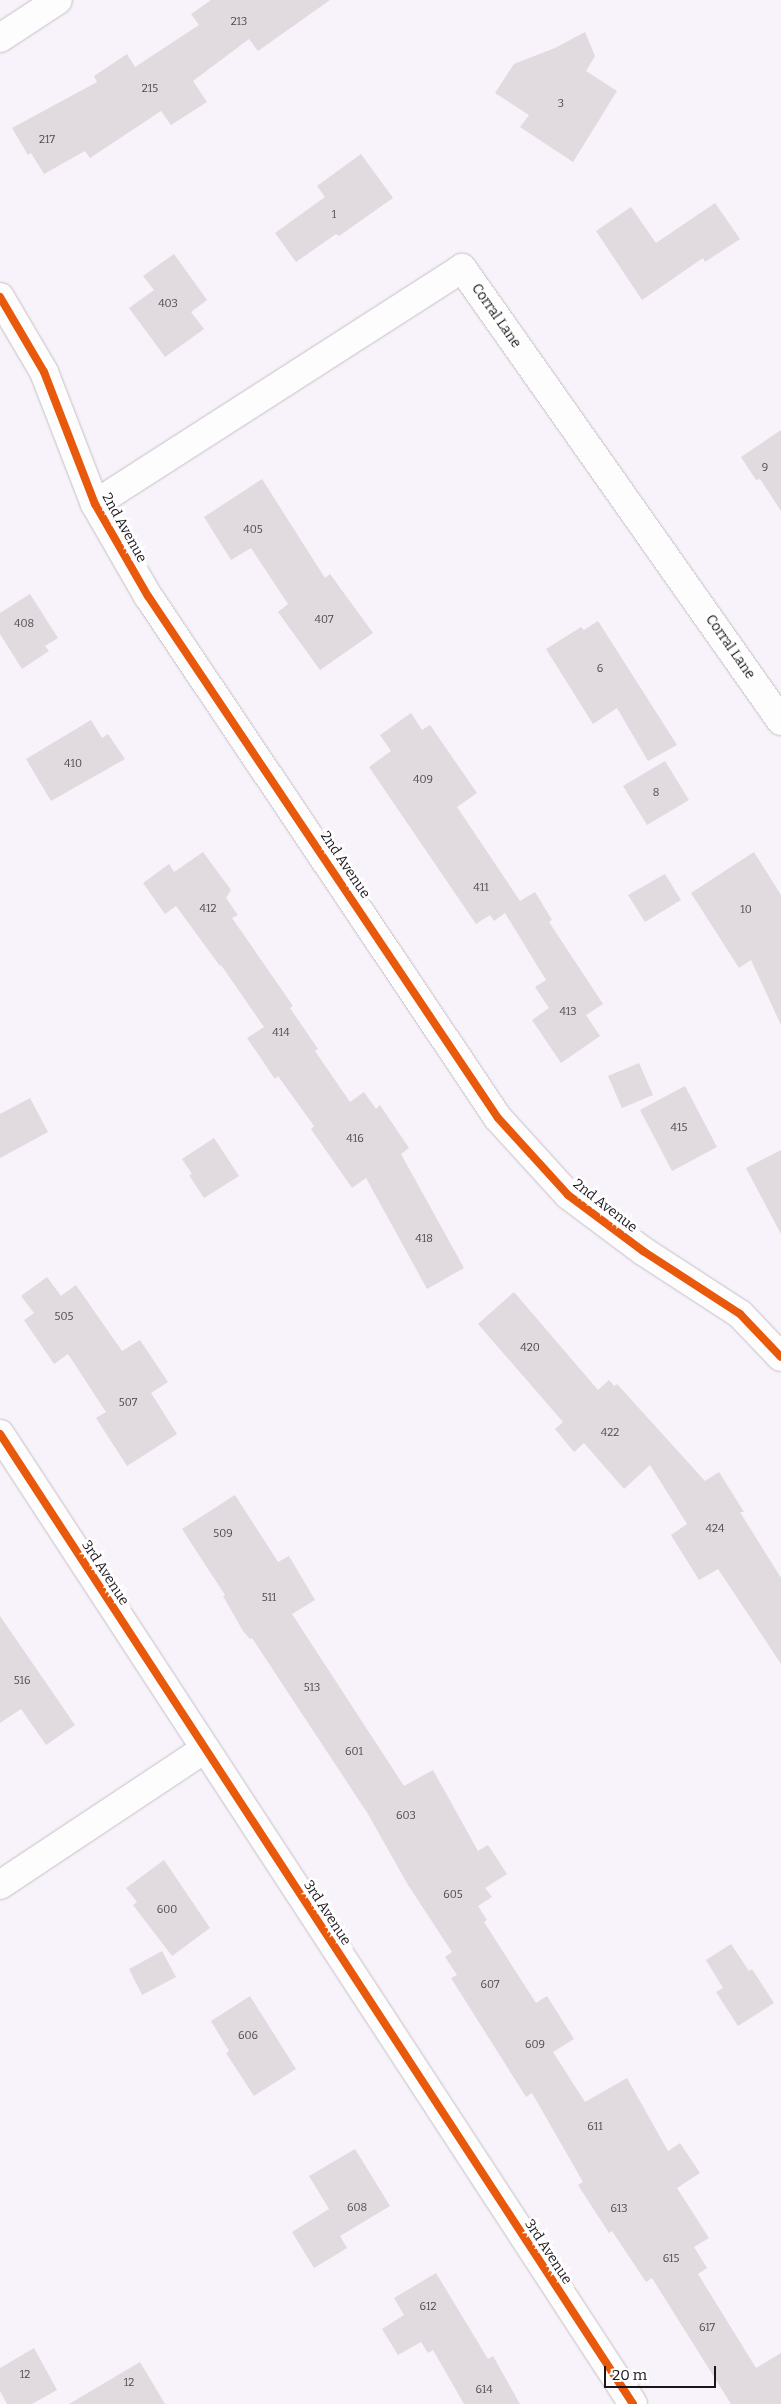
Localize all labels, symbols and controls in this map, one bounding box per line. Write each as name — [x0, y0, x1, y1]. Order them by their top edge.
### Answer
house number: 213 — [231, 15, 247, 29]
house number: 215 — [142, 82, 158, 96]
house number: 3 — [558, 97, 564, 111]
house number: 217 — [39, 133, 55, 147]
house number: 1 — [332, 208, 336, 222]
street label: Corral Lane — [468, 281, 524, 351]
house number: 403 — [158, 297, 178, 311]
house number: 9 — [762, 461, 768, 475]
street label: 2nd Avenue — [98, 490, 150, 566]
house number: 405 — [243, 523, 263, 537]
street label: Corral Lane — [702, 612, 758, 682]
house number: 407 — [315, 613, 333, 627]
house number: 408 — [14, 617, 34, 631]
house number: 6 — [597, 662, 603, 676]
house number: 410 — [64, 757, 82, 771]
house number: 409 — [413, 773, 433, 787]
house number: 8 — [653, 786, 659, 800]
street label: 2nd Avenue — [317, 828, 373, 902]
house number: 411 — [473, 881, 489, 895]
house number: 412 — [200, 902, 216, 916]
house number: 10 — [740, 903, 752, 917]
house number: 413 — [559, 1005, 577, 1019]
house number: 414 — [272, 1026, 290, 1040]
house number: 415 — [671, 1121, 687, 1135]
house number: 416 — [346, 1132, 364, 1146]
street label: 2nd Avenue — [570, 1176, 640, 1236]
house number: 418 — [415, 1232, 433, 1246]
house number: 505 — [55, 1310, 73, 1324]
house number: 420 — [520, 1341, 540, 1355]
house number: 507 — [119, 1396, 137, 1410]
house number: 422 — [601, 1426, 619, 1440]
house number: 424 — [706, 1522, 724, 1536]
house number: 509 — [213, 1527, 233, 1541]
street label: 3rd Avenue — [78, 1537, 132, 1609]
house number: 511 — [262, 1591, 276, 1605]
house number: 516 — [14, 1674, 30, 1688]
house number: 513 — [304, 1681, 320, 1695]
house number: 601 — [345, 1745, 363, 1759]
house number: 603 — [396, 1809, 416, 1823]
street label: 3rd Avenue — [300, 1877, 354, 1949]
house number: 605 — [443, 1888, 463, 1902]
house number: 600 — [157, 1903, 177, 1917]
house number: 607 — [480, 1978, 500, 1992]
house number: 606 — [238, 2029, 258, 2043]
house number: 609 — [525, 2038, 545, 2052]
house number: 611 — [587, 2120, 603, 2134]
house number: 608 — [347, 2201, 367, 2215]
house number: 613 — [610, 2202, 628, 2216]
street label: 3rd Avenue — [521, 2216, 575, 2288]
house number: 615 — [663, 2252, 679, 2266]
house number: 612 — [420, 2300, 436, 2314]
house number: 617 — [699, 2321, 715, 2335]
scale bar — [606, 2356, 718, 2388]
text: 20 m — [612, 2366, 647, 2384]
house number: 12 — [20, 2368, 30, 2382]
house number: 12 — [124, 2376, 134, 2390]
house number: 614 — [475, 2383, 493, 2397]

